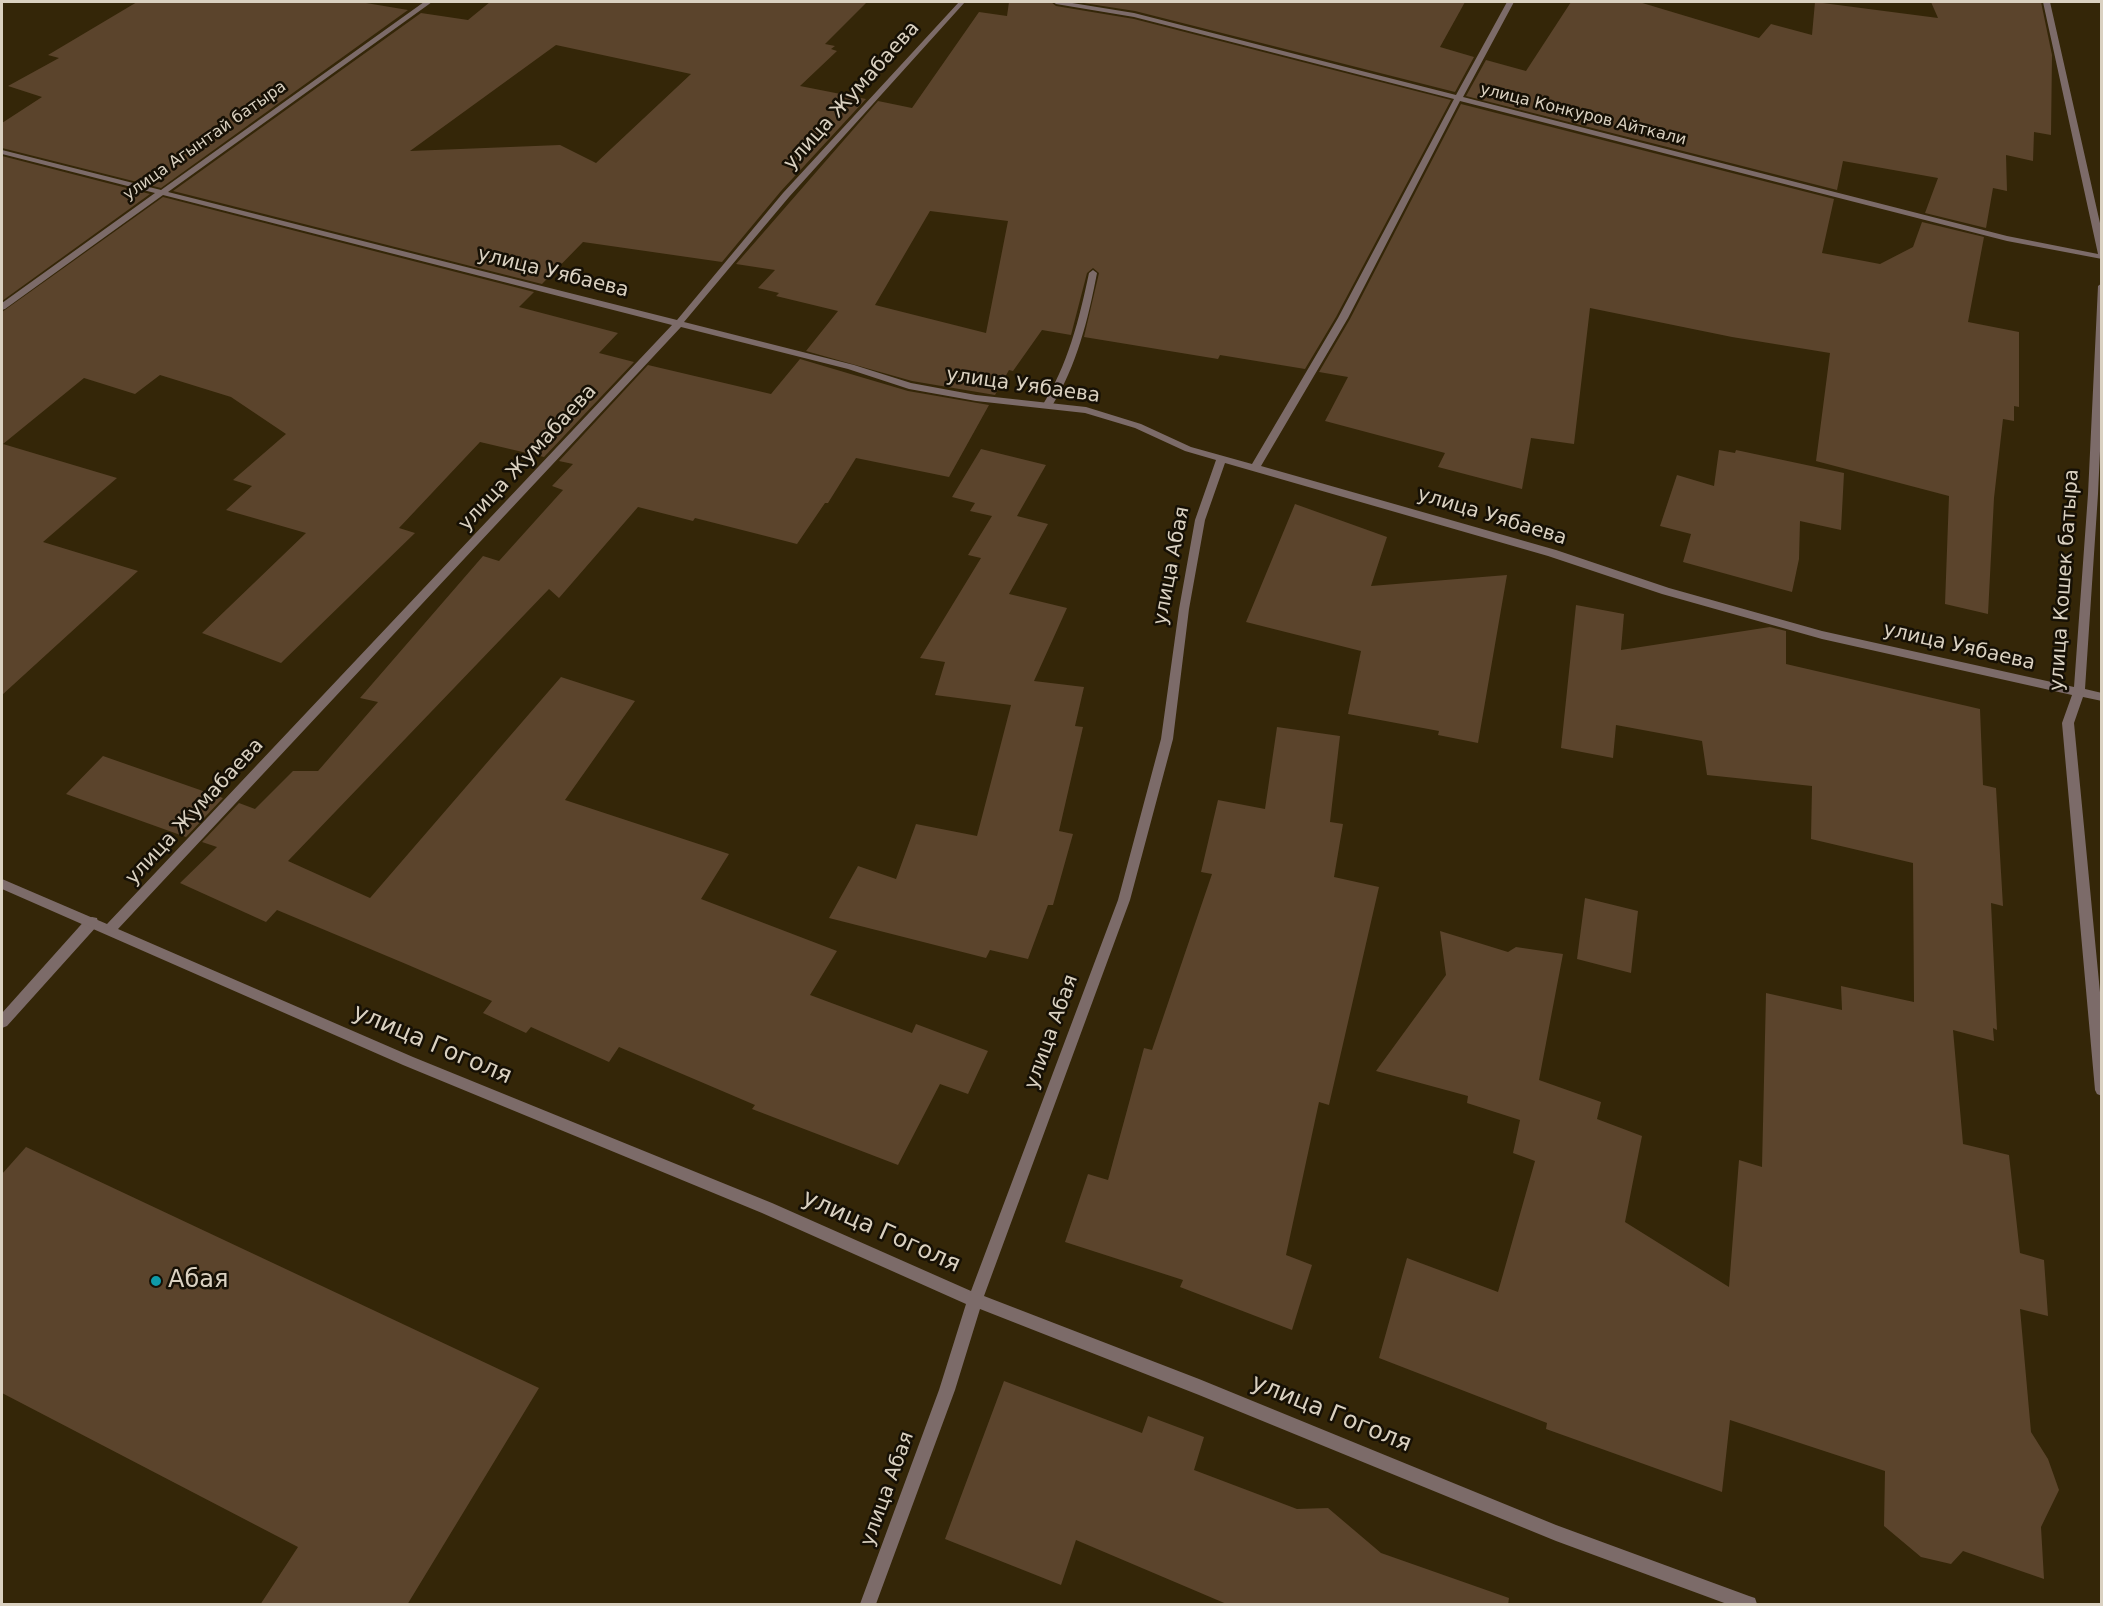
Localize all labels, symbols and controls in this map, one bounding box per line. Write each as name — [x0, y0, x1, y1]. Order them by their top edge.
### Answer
street label: улица Жумабаева — [779, 17, 925, 175]
street label: улица Агынтай батыра — [120, 77, 290, 205]
street label: улица Конкуров Айткали — [1478, 80, 1688, 150]
street label: улица Уябаева — [475, 243, 631, 303]
street label: улица Уябаева — [945, 363, 1101, 409]
street label: улица Жумабаева — [454, 380, 602, 536]
street label: улица Кошек батыра — [2045, 468, 2085, 692]
street label: улица Уябаева — [1414, 483, 1570, 551]
street label: улица Абая — [1149, 505, 1195, 627]
street label: улица Уябаева — [1881, 618, 2037, 676]
street label: улица Жумабаева — [121, 734, 269, 890]
street label: улица Абая — [1020, 971, 1084, 1093]
street label: улица Гоголя — [348, 998, 516, 1092]
street label: улица Гоголя — [797, 1184, 965, 1280]
place label: Абая — [168, 1267, 228, 1295]
marker: Абая — [149, 1274, 163, 1288]
street label: улица Гоголя — [1247, 1369, 1415, 1459]
street label: улица Абая — [856, 1428, 920, 1550]

